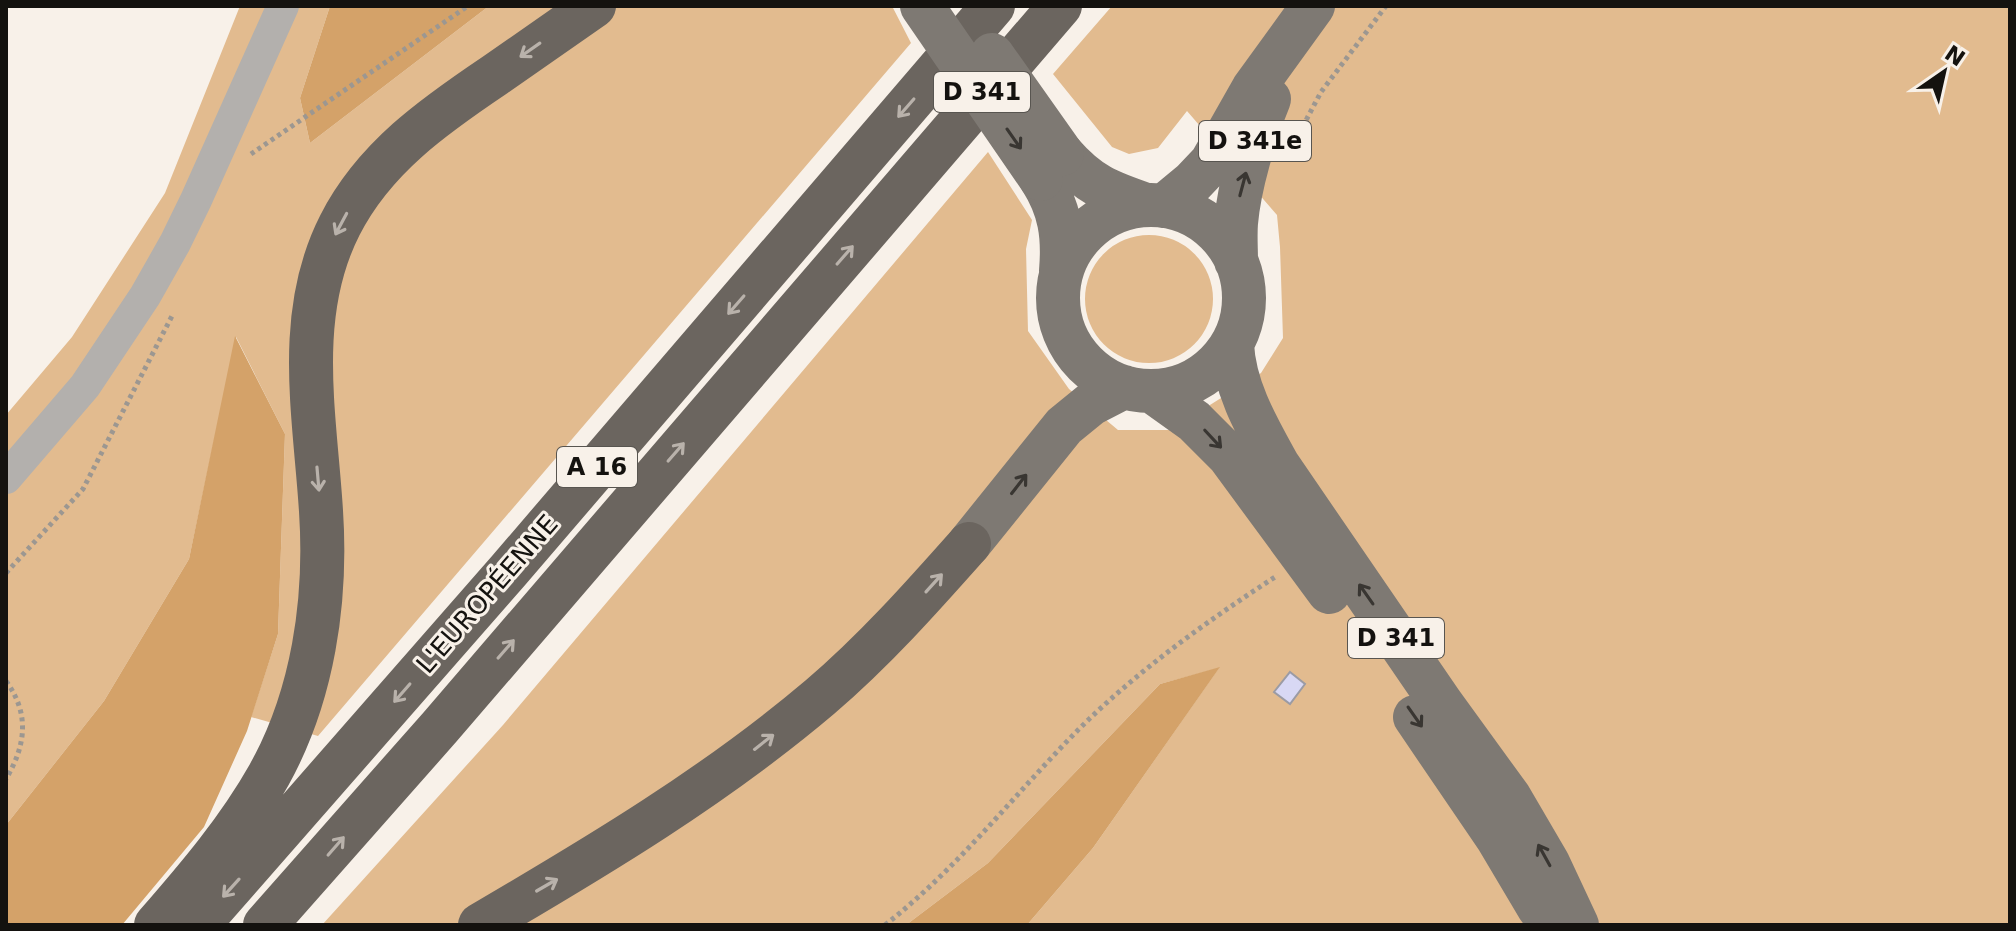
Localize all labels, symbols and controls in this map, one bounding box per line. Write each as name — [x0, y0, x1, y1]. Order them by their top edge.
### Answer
north arrow — [1904, 32, 1984, 112]
text: N — [1940, 40, 1970, 71]
one-way arrow — [520, 42, 542, 58]
road number: D 341 — [934, 72, 1030, 112]
one-way arrow — [897, 97, 915, 117]
road number: D 341e — [1199, 121, 1311, 161]
one-way arrow — [1006, 128, 1022, 150]
one-way arrow — [1237, 172, 1252, 198]
one-way arrow — [333, 212, 349, 236]
one-way arrow — [836, 246, 854, 266]
one-way arrow — [727, 294, 745, 314]
one-way arrow — [1204, 429, 1223, 449]
one-way arrow — [667, 443, 685, 463]
road number: A 16 — [557, 447, 637, 487]
one-way arrow — [311, 465, 326, 492]
one-way arrow — [1010, 474, 1027, 495]
street label: L'EUROPÉENNE — [409, 508, 564, 679]
one-way arrow — [925, 573, 944, 593]
one-way arrow — [1358, 583, 1374, 605]
road number: D 341 — [1348, 618, 1444, 658]
one-way arrow — [497, 640, 515, 660]
one-way arrow — [393, 682, 411, 702]
one-way arrow — [1407, 705, 1423, 728]
one-way arrow — [753, 733, 774, 750]
one-way arrow — [326, 836, 344, 856]
one-way arrow — [1536, 843, 1551, 867]
one-way arrow — [535, 877, 558, 893]
one-way arrow — [222, 878, 240, 898]

